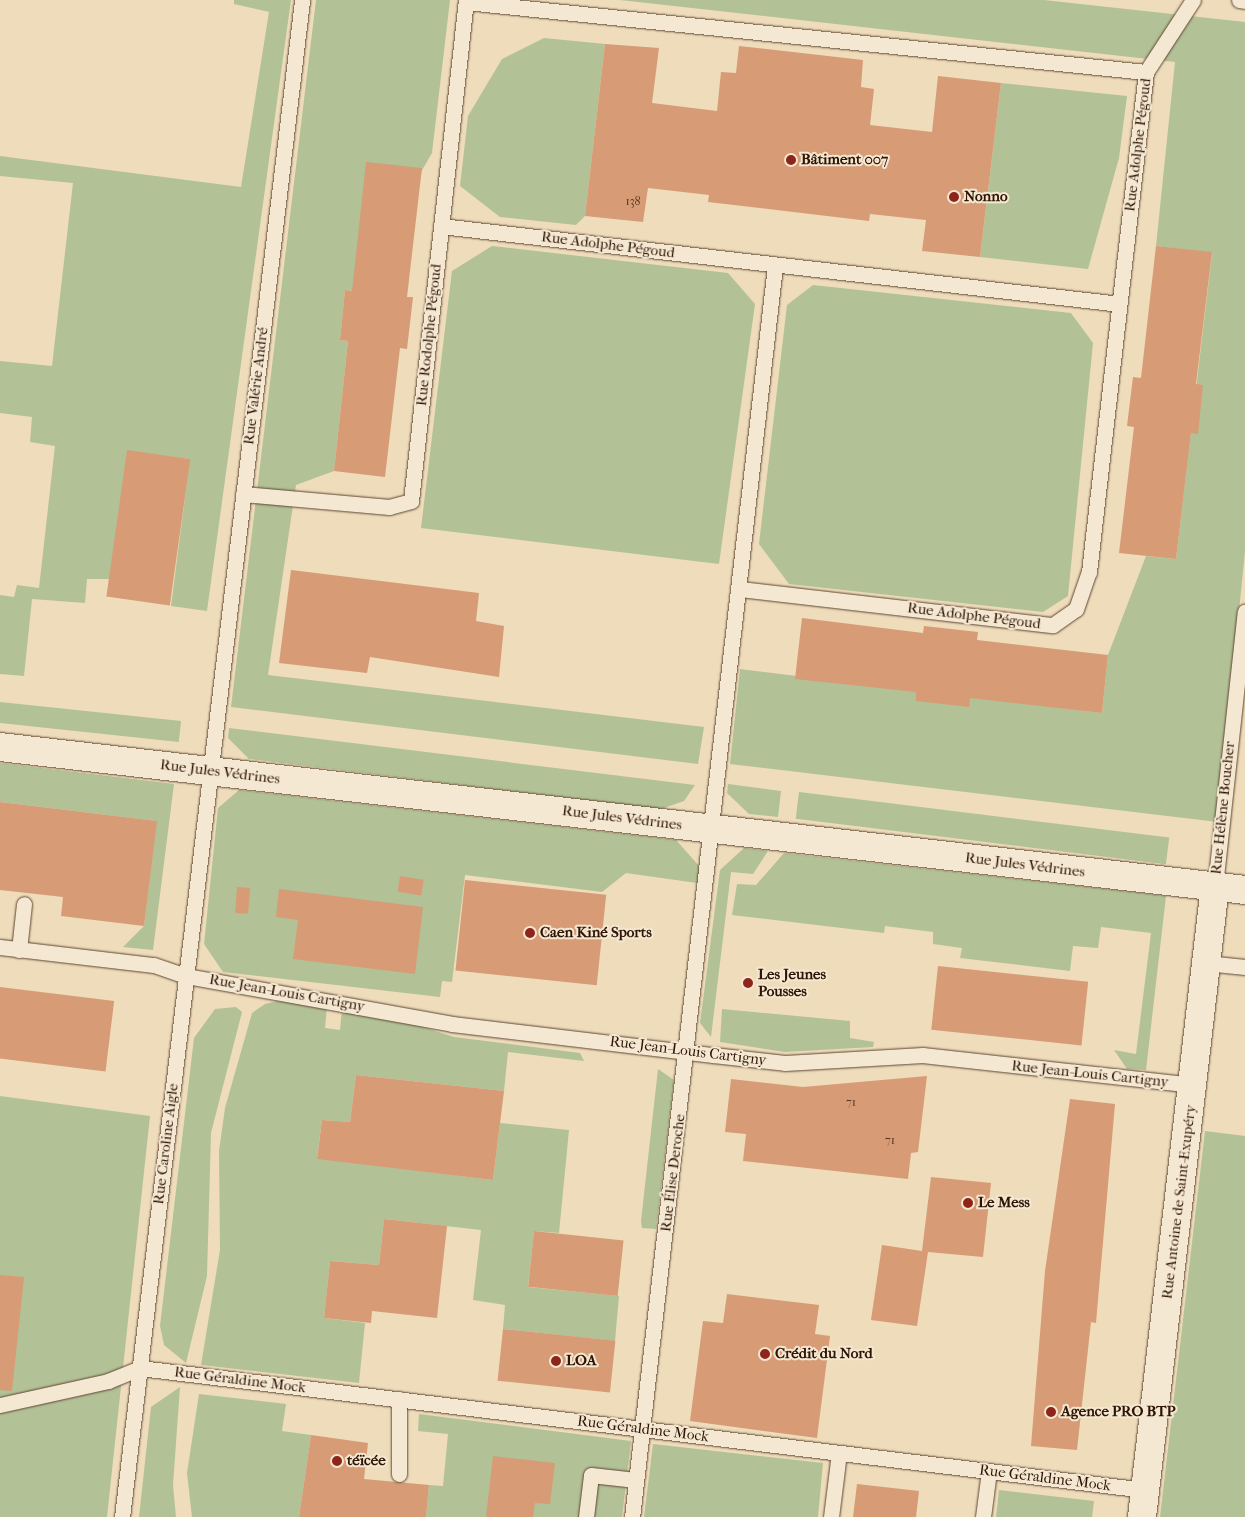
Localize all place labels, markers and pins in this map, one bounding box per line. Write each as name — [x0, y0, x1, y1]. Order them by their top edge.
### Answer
place label: Bâtiment 007 — [801, 151, 888, 169]
marker: Bâtiment 007 — [785, 154, 797, 166]
place label: Nonno — [964, 188, 1008, 206]
marker: Nonno — [948, 191, 960, 203]
place label: Caen Kiné Sports — [540, 924, 652, 942]
marker: Caen Kiné Sports — [524, 927, 536, 939]
place label: Les Jeunes Pousses — [758, 965, 826, 1000]
marker: Les Jeunes Pousses — [742, 977, 754, 989]
place label: Le Mess — [978, 1194, 1030, 1212]
marker: Le Mess — [962, 1197, 974, 1209]
place label: Crédit du Nord — [775, 1345, 873, 1363]
marker: Crédit du Nord — [759, 1348, 771, 1360]
place label: LOA — [566, 1352, 596, 1370]
marker: LOA — [550, 1355, 562, 1367]
place label: Agence PRO BTP — [1061, 1403, 1176, 1421]
marker: Agence PRO BTP — [1045, 1406, 1057, 1418]
place label: téïcée — [347, 1452, 386, 1470]
marker: téïcée — [331, 1455, 343, 1467]

